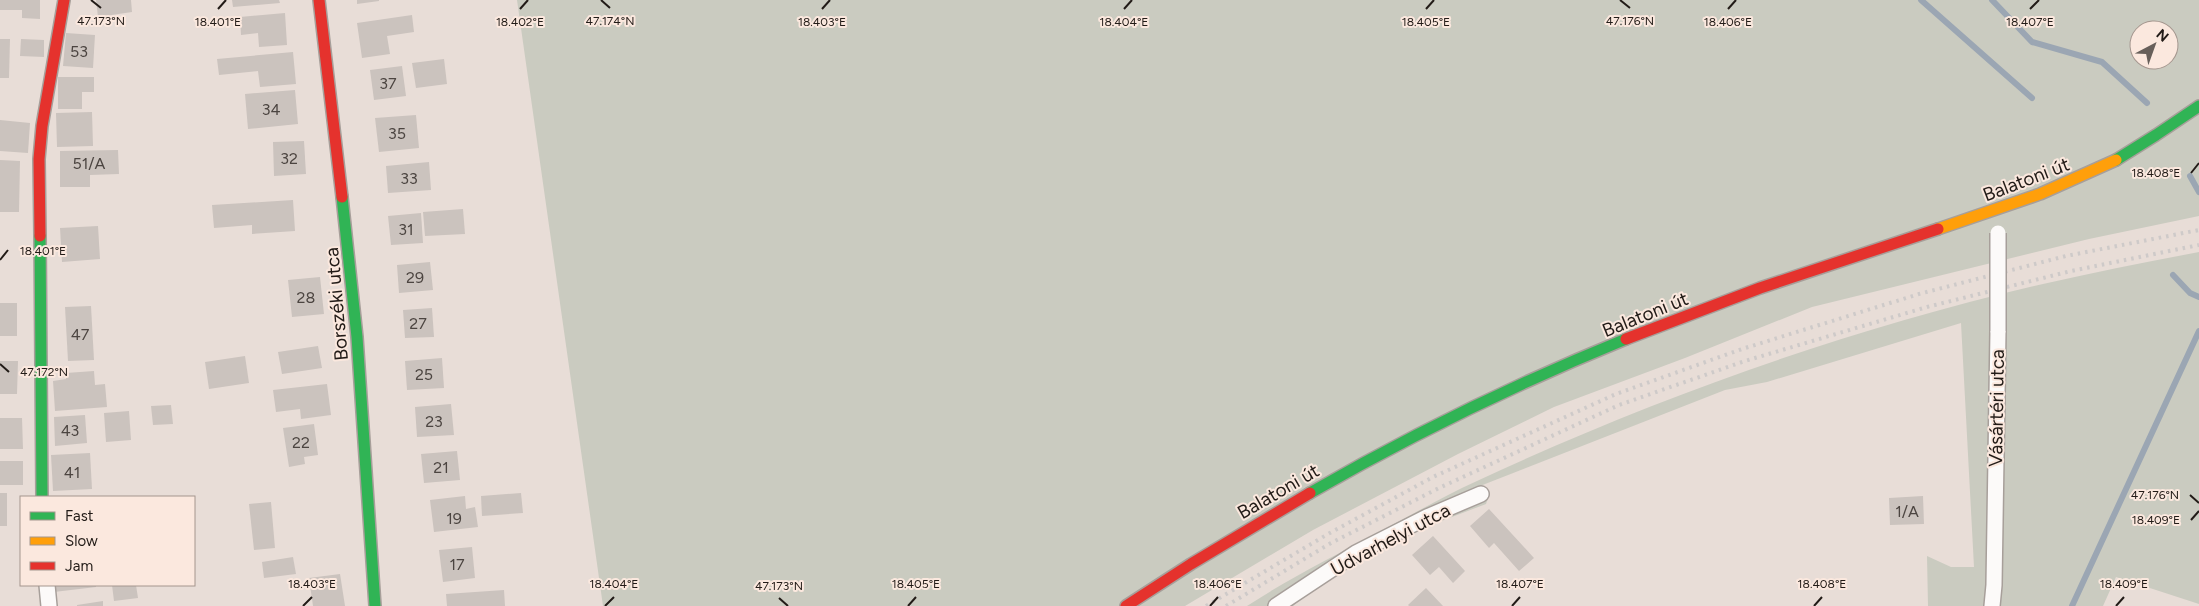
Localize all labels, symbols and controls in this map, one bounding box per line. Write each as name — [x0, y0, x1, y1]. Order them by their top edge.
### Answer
text: 47.173°N — [77, 14, 125, 28]
text: 47.174°N — [586, 14, 634, 28]
text: 47.176°N — [1606, 14, 1654, 28]
text: 18.401°E — [195, 15, 241, 29]
text: 18.402°E — [496, 15, 544, 29]
text: 18.403°E — [798, 15, 846, 29]
text: 18.404°E — [1100, 15, 1148, 29]
text: 18.405°E — [1402, 15, 1450, 29]
text: 18.406°E — [1704, 15, 1752, 29]
text: 18.407°E — [2006, 15, 2054, 29]
north arrow — [2129, 20, 2179, 70]
text: N — [2153, 26, 2172, 46]
house number: 53 — [70, 42, 88, 61]
house number: 37 — [379, 74, 397, 93]
house number: 34 — [262, 100, 280, 119]
house number: 35 — [388, 124, 406, 143]
house number: 32 — [280, 149, 298, 168]
street label: Balatoni út — [1980, 152, 2073, 206]
house number: 51/A — [73, 154, 106, 173]
text: 18.408°E — [2132, 166, 2180, 180]
house number: 33 — [400, 169, 418, 188]
house number: 31 — [398, 220, 414, 239]
text: 18.401°E — [20, 244, 66, 258]
street label: Borszéki utca — [320, 246, 353, 362]
house number: 29 — [406, 268, 424, 287]
street label: Balatoni út — [1599, 287, 1692, 342]
house number: 28 — [297, 288, 315, 307]
house number: 27 — [409, 314, 427, 333]
house number: 47 — [71, 325, 90, 344]
street label: Vásártéri utca — [1984, 349, 2009, 467]
text: 47.172°N — [20, 365, 68, 379]
house number: 25 — [415, 365, 433, 384]
house number: 23 — [425, 412, 443, 431]
house number: 43 — [61, 421, 79, 440]
house number: 22 — [292, 433, 310, 452]
house number: 21 — [433, 458, 449, 477]
street label: Balatoni út — [1233, 459, 1323, 524]
house number: 41 — [64, 463, 80, 482]
text: 47.176°N — [2131, 488, 2179, 502]
legend — [20, 496, 195, 586]
street label: Udvarhelyi utca — [1326, 498, 1454, 581]
house number: 1/A — [1895, 502, 1919, 521]
text: Fast — [65, 507, 94, 525]
house number: 19 — [446, 509, 462, 528]
text: 18.409°E — [2132, 513, 2180, 527]
text: Slow — [65, 532, 98, 550]
house number: 17 — [449, 555, 465, 574]
text: Jam — [65, 557, 93, 575]
text: 18.403°E — [288, 577, 336, 591]
text: 18.404°E — [590, 577, 638, 591]
text: 18.405°E — [892, 577, 940, 591]
text: 18.406°E — [1194, 577, 1242, 591]
text: 18.407°E — [1496, 577, 1544, 591]
text: 18.408°E — [1798, 577, 1846, 591]
text: 18.409°E — [2100, 577, 2148, 591]
text: 47.173°N — [755, 579, 803, 593]

